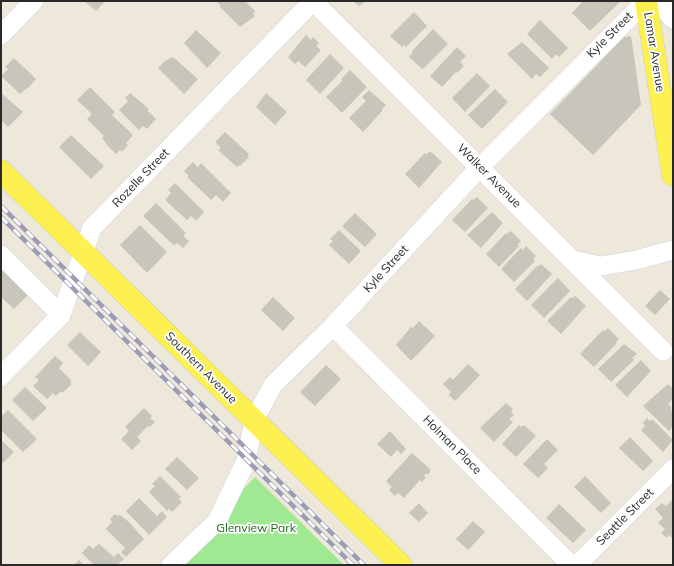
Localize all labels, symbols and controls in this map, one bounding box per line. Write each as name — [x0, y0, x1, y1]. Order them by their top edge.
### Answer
street label: Kyle Street — [584, 9, 636, 61]
street label: Lamar Avenue — [641, 11, 667, 93]
street label: Walker Avenue — [454, 141, 524, 211]
street label: Rozelle Street — [109, 146, 173, 210]
street label: Kyle Street — [360, 242, 412, 296]
street label: Southern Avenue — [162, 329, 240, 407]
street label: Holman Place — [420, 413, 484, 477]
street label: Seattle Street — [593, 485, 657, 549]
park label: Glenview Park — [216, 521, 296, 535]

